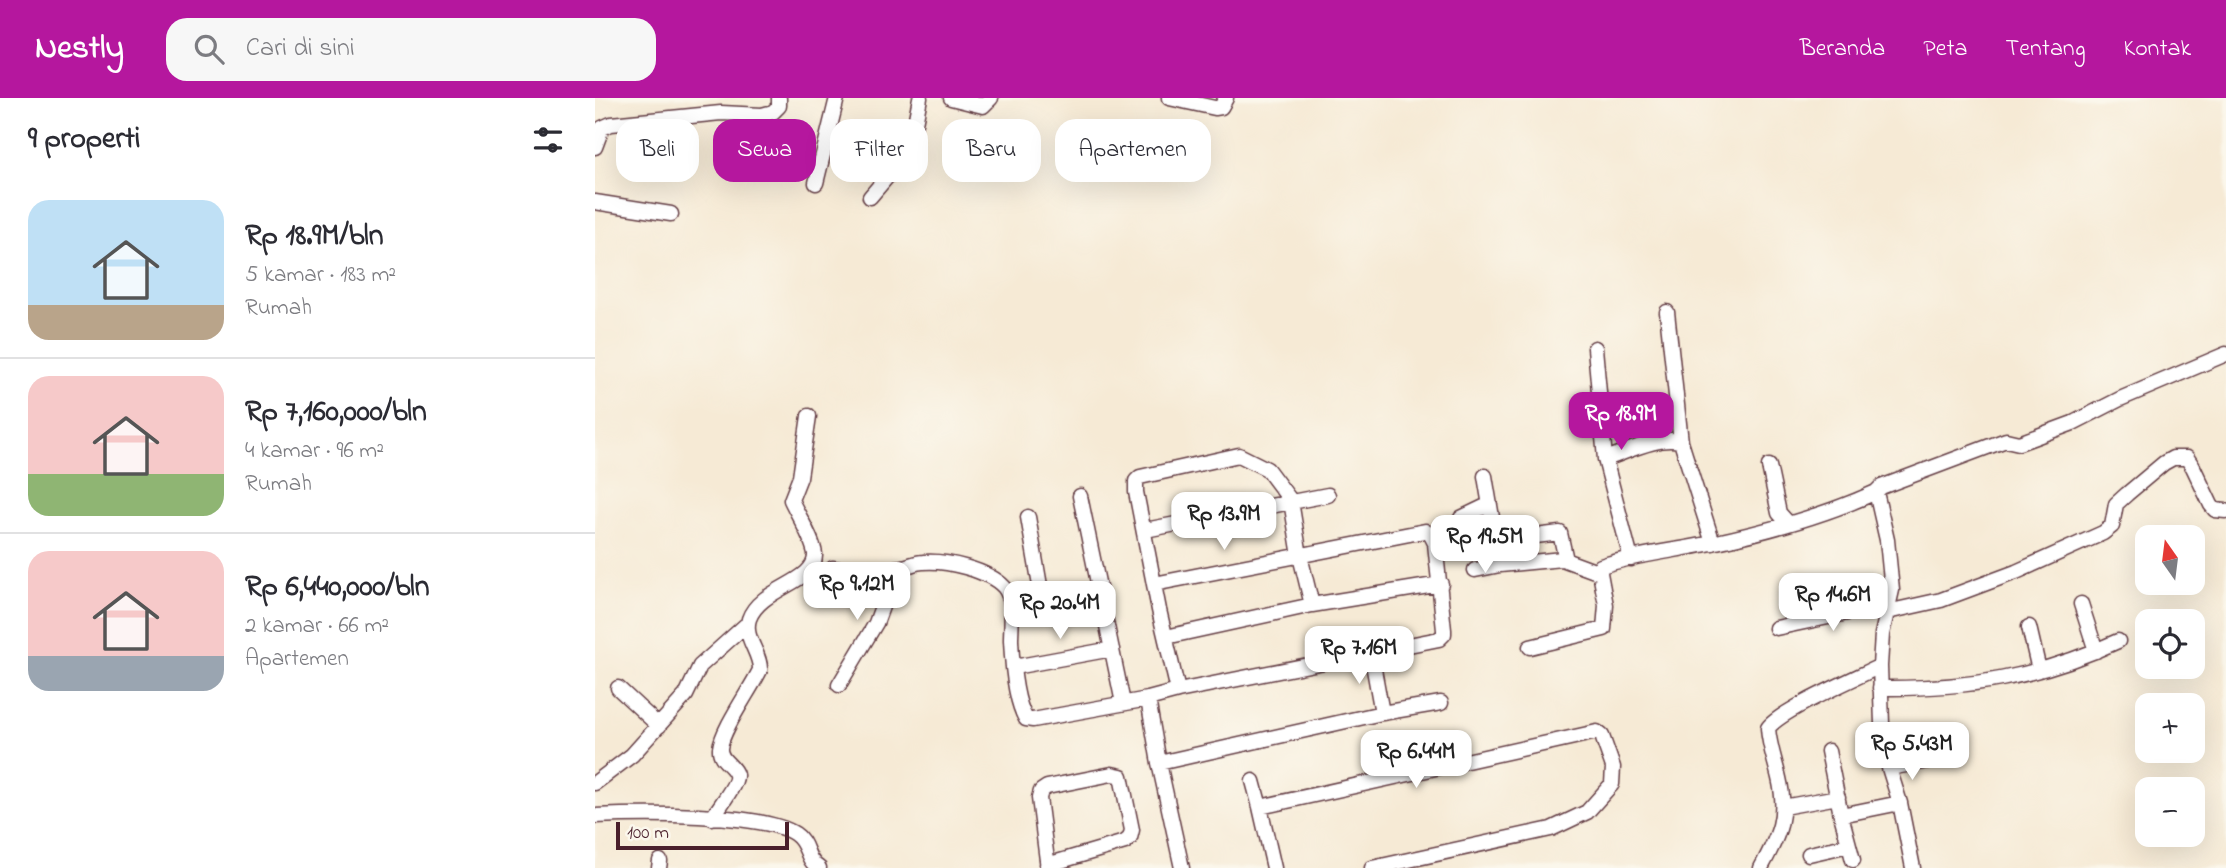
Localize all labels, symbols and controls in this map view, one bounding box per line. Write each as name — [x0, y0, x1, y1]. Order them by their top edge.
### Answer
search box — [166, 18, 656, 81]
text: Nestly — [35, 25, 124, 73]
icon: search — [190, 30, 228, 68]
text: Cari di sini — [246, 30, 355, 68]
text: Beranda — [1800, 32, 1885, 67]
text: Peta — [1923, 32, 1968, 67]
text: Tentang — [2006, 32, 2086, 67]
text: Kontak — [2124, 32, 2191, 67]
text: 9 properti — [28, 118, 140, 162]
chip: Beli — [616, 119, 699, 182]
chip: Sewa — [713, 119, 816, 182]
chip: Filter — [830, 119, 928, 182]
chip: Baru — [942, 119, 1041, 182]
chip: Apartemen — [1055, 119, 1211, 182]
icon: filters — [529, 121, 567, 159]
text: Rp 18.9M/bln — [245, 215, 384, 259]
icon: home — [84, 228, 168, 312]
text: 5 kamar · 183 m² — [245, 259, 396, 292]
text: Rumah — [245, 292, 312, 325]
text: Rp 7,160,000/bln — [245, 391, 427, 435]
pin: Rp 18.9M — [1549, 392, 1693, 452]
text: Rp 18.9M — [1585, 398, 1657, 431]
icon: home — [84, 404, 168, 488]
text: 4 kamar · 96 m² — [245, 435, 384, 468]
text: Rumah — [245, 468, 312, 501]
pin: Rp 13.9M — [1152, 492, 1296, 552]
text: Rp 13.9M — [1187, 498, 1261, 531]
pin: Rp 19.5M — [1413, 516, 1557, 575]
text: Rp 19.5M — [1446, 521, 1524, 554]
north arrow — [2135, 525, 2205, 595]
map controls — [2135, 525, 2205, 847]
pin: Rp 9.12M — [785, 562, 929, 622]
text: Rp 6,440,000/bln — [245, 566, 430, 610]
text: Rp 9.12M — [819, 568, 895, 601]
pin: Rp 14.6M — [1761, 574, 1905, 633]
icon: home — [84, 579, 168, 663]
text: Rp 14.6M — [1795, 579, 1871, 612]
pin: Rp 20.4M — [988, 582, 1132, 641]
text: Rp 20.4M — [1020, 587, 1100, 620]
button: locate — [2135, 609, 2205, 679]
text: 2 kamar · 66 m² — [245, 610, 389, 643]
pin: Rp 7.16M — [1287, 626, 1431, 686]
text: Rp 7.16M — [1321, 632, 1397, 665]
text: Apartemen — [245, 643, 349, 676]
button: + — [2135, 693, 2205, 763]
pin: Rp 5.43M — [1840, 722, 1984, 782]
text: Rp 5.43M — [1871, 728, 1953, 761]
pin: Rp 6.44M — [1344, 730, 1488, 790]
text: Rp 6.44M — [1377, 736, 1455, 769]
button: − — [2135, 777, 2205, 847]
scale bar — [616, 819, 789, 851]
text: 100 m — [627, 820, 669, 847]

